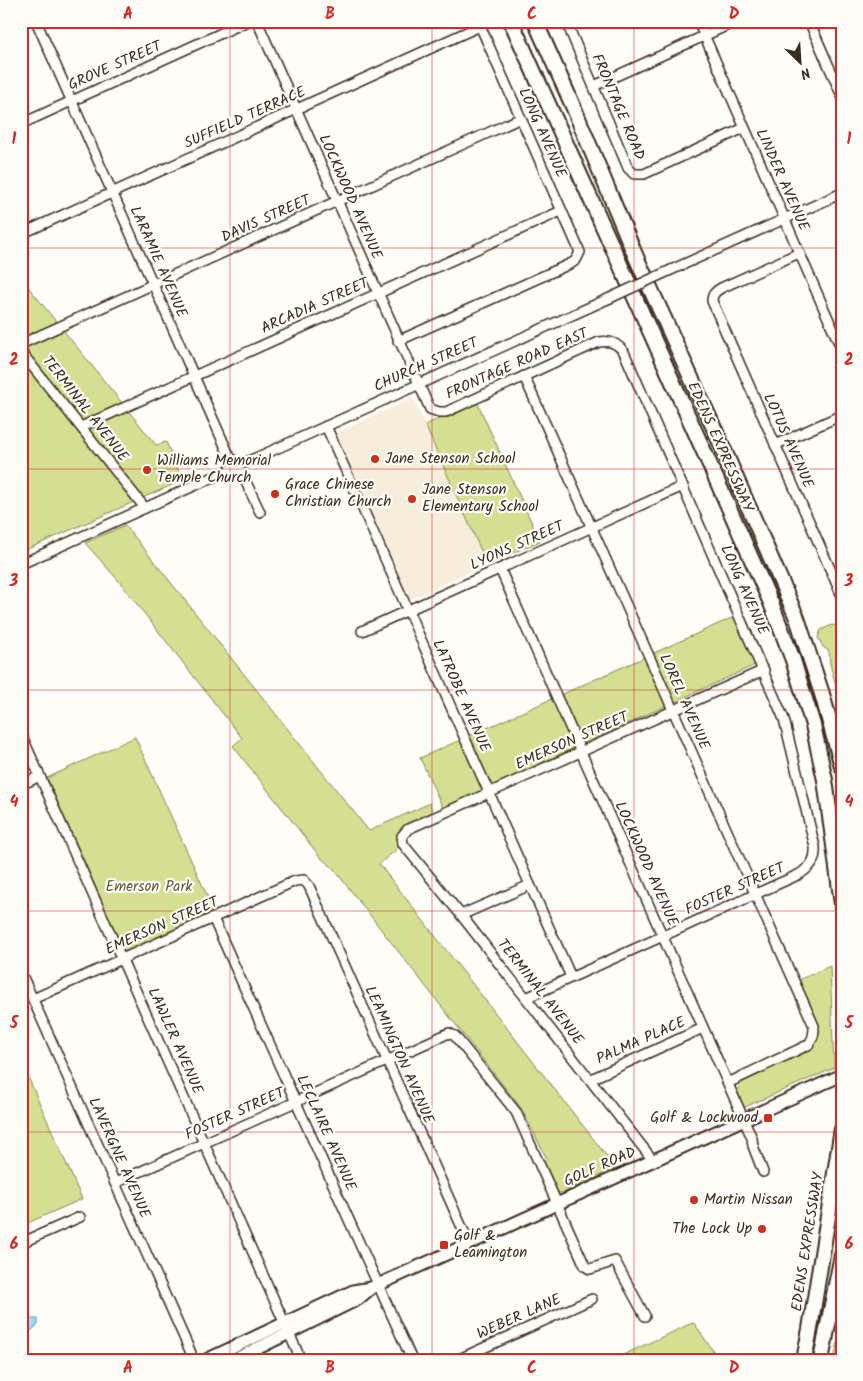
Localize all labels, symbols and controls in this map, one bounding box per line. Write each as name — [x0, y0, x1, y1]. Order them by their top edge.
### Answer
text: A — [123, 2, 133, 27]
text: B — [325, 2, 335, 27]
text: C — [527, 2, 537, 27]
text: D — [729, 2, 740, 27]
street label: GROVE STREET — [64, 34, 167, 97]
north arrow — [776, 38, 826, 88]
street label: FRONTAGE ROAD — [585, 50, 651, 164]
text: N — [796, 61, 814, 85]
street label: SUFFIELD TERRACE — [180, 80, 311, 156]
street label: LONG AVENUE — [511, 84, 573, 183]
street label: LINDER AVENUE — [749, 125, 816, 236]
text: 1 — [12, 127, 17, 152]
text: 1 — [847, 127, 852, 152]
street label: LOCKWOOD AVENUE — [312, 131, 389, 265]
street label: DAVIS STREET — [217, 188, 316, 249]
street label: LARAMIE AVENUE — [123, 202, 194, 323]
street label: ARCADIA STREET — [257, 271, 375, 341]
street label: FRONTAGE ROAD EAST — [442, 321, 594, 406]
street label: CHURCH STREET — [370, 330, 484, 399]
text: 2 — [9, 348, 19, 373]
text: 2 — [844, 348, 854, 373]
street label: TERMINAL AVENUE — [36, 351, 135, 468]
street label: EDENS EXPRESSWAY — [680, 378, 760, 517]
street label: LOTUS AVENUE — [756, 389, 820, 494]
place label: Jane Stenson School — [385, 447, 516, 471]
place label: Williams Memorial Temple Church — [157, 449, 271, 490]
marker: Jane Stenson School — [369, 453, 381, 465]
marker: Williams Memorial Temple Church — [141, 464, 153, 476]
place label: Grace Chinese Christian Church — [285, 473, 391, 514]
place label: Jane Stenson Elementary School — [422, 478, 539, 519]
marker: Grace Chinese Christian Church — [269, 488, 281, 500]
marker: Jane Stenson Elementary School — [406, 493, 418, 505]
street label: LYONS STREET — [466, 514, 570, 577]
street label: LONG AVENUE — [713, 541, 775, 640]
text: 3 — [9, 569, 19, 594]
text: 3 — [844, 569, 854, 594]
street label: LATROBE AVENUE — [425, 636, 497, 757]
street label: LOREL AVENUE — [652, 650, 716, 755]
street label: EMERSON STREET — [511, 704, 634, 777]
text: 4 — [10, 790, 19, 815]
text: 4 — [845, 790, 854, 815]
street label: LOCKWOOD AVENUE — [608, 798, 685, 932]
street label: FOSTER STREET — [681, 855, 791, 922]
park label: Emerson Park — [106, 875, 193, 899]
street label: EMERSON STREET — [101, 889, 224, 962]
street label: TERMINAL AVENUE — [491, 934, 590, 1051]
street label: LEAMINGTON AVENUE — [358, 982, 441, 1129]
street label: LAWLER AVENUE — [141, 984, 210, 1099]
street label: PALMA PLACE — [592, 1010, 691, 1071]
text: 5 — [9, 1011, 20, 1036]
text: 5 — [844, 1011, 855, 1036]
street label: LECLAIRE AVENUE — [290, 1071, 363, 1196]
street label: FOSTER STREET — [181, 1080, 291, 1147]
street label: LAVERGNE AVENUE — [81, 1093, 157, 1224]
place label: Golf & Lockwood — [650, 1106, 759, 1130]
marker: Golf & Lockwood — [762, 1112, 774, 1124]
street label: GOLF ROAD — [560, 1140, 640, 1194]
street label: EDENS EXPRESSWAY — [785, 1169, 831, 1313]
place label: Martin Nissan — [704, 1188, 793, 1212]
marker: Martin Nissan — [688, 1194, 700, 1206]
place label: The Lock Up — [672, 1217, 752, 1241]
marker: The Lock Up — [756, 1223, 768, 1235]
place label: Golf & Leamington — [454, 1224, 527, 1265]
text: 6 — [10, 1232, 19, 1257]
text: 6 — [845, 1232, 854, 1257]
marker: Golf & Leamington — [438, 1239, 450, 1251]
street label: WEBER LANE — [473, 1287, 566, 1346]
text: A — [123, 1356, 133, 1381]
text: B — [325, 1356, 335, 1381]
text: C — [527, 1356, 537, 1381]
text: D — [729, 1356, 740, 1381]

